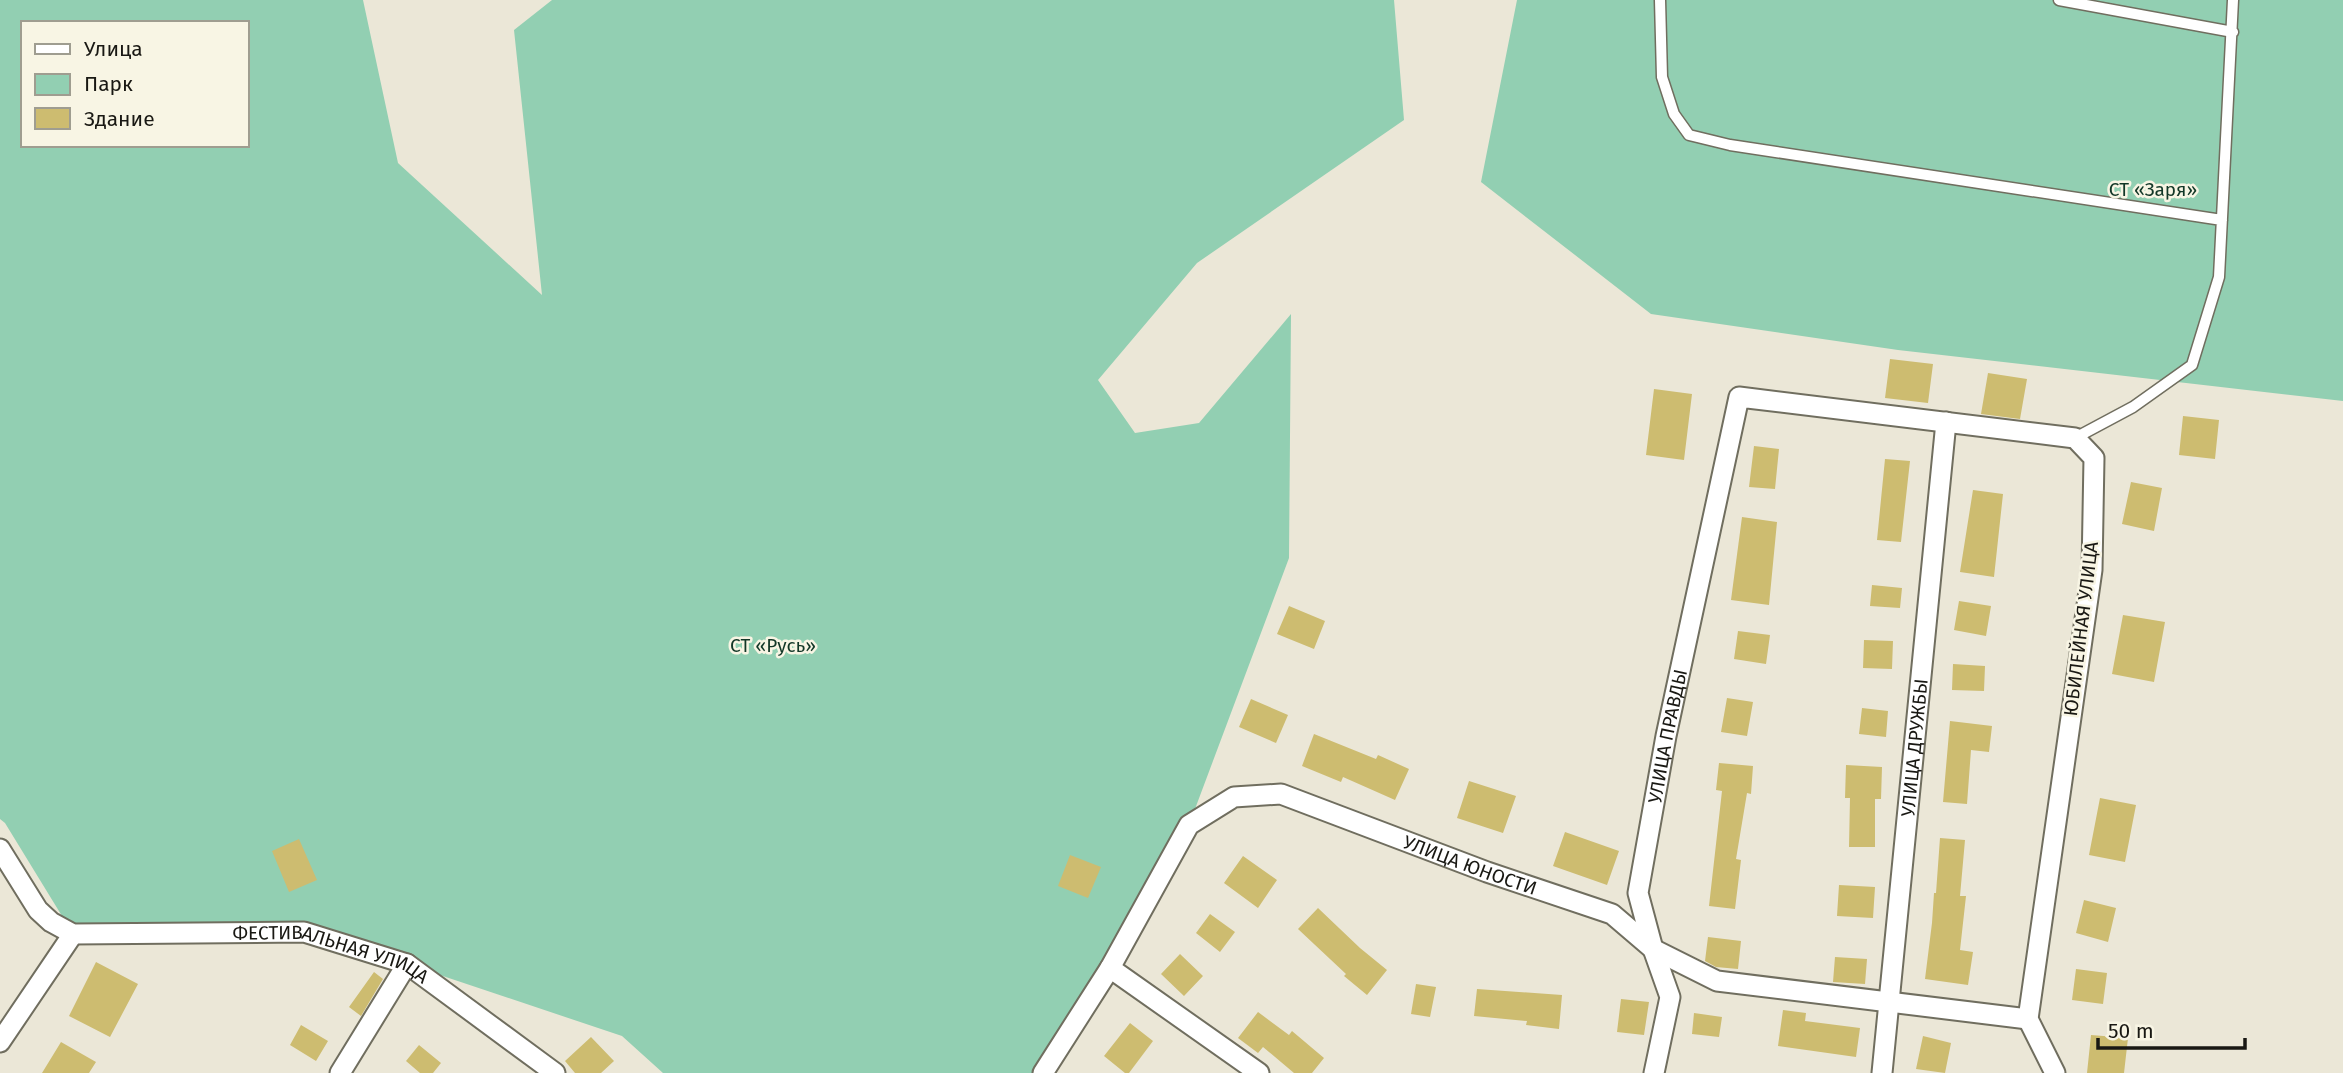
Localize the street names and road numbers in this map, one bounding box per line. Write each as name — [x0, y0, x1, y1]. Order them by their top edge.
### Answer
street label: ЮБИЛЕЙНАЯ УЛИЦА — [2059, 540, 2103, 718]
street label: УЛИЦА ПРАВДЫ — [1643, 667, 1692, 805]
street label: УЛИЦА ДРУЖБЫ — [1896, 677, 1932, 818]
street label: УЛИЦА ЮНОСТИ — [1400, 830, 1540, 899]
street label: ФЕСТИВАЛЬНАЯ УЛИЦА — [232, 921, 434, 988]

